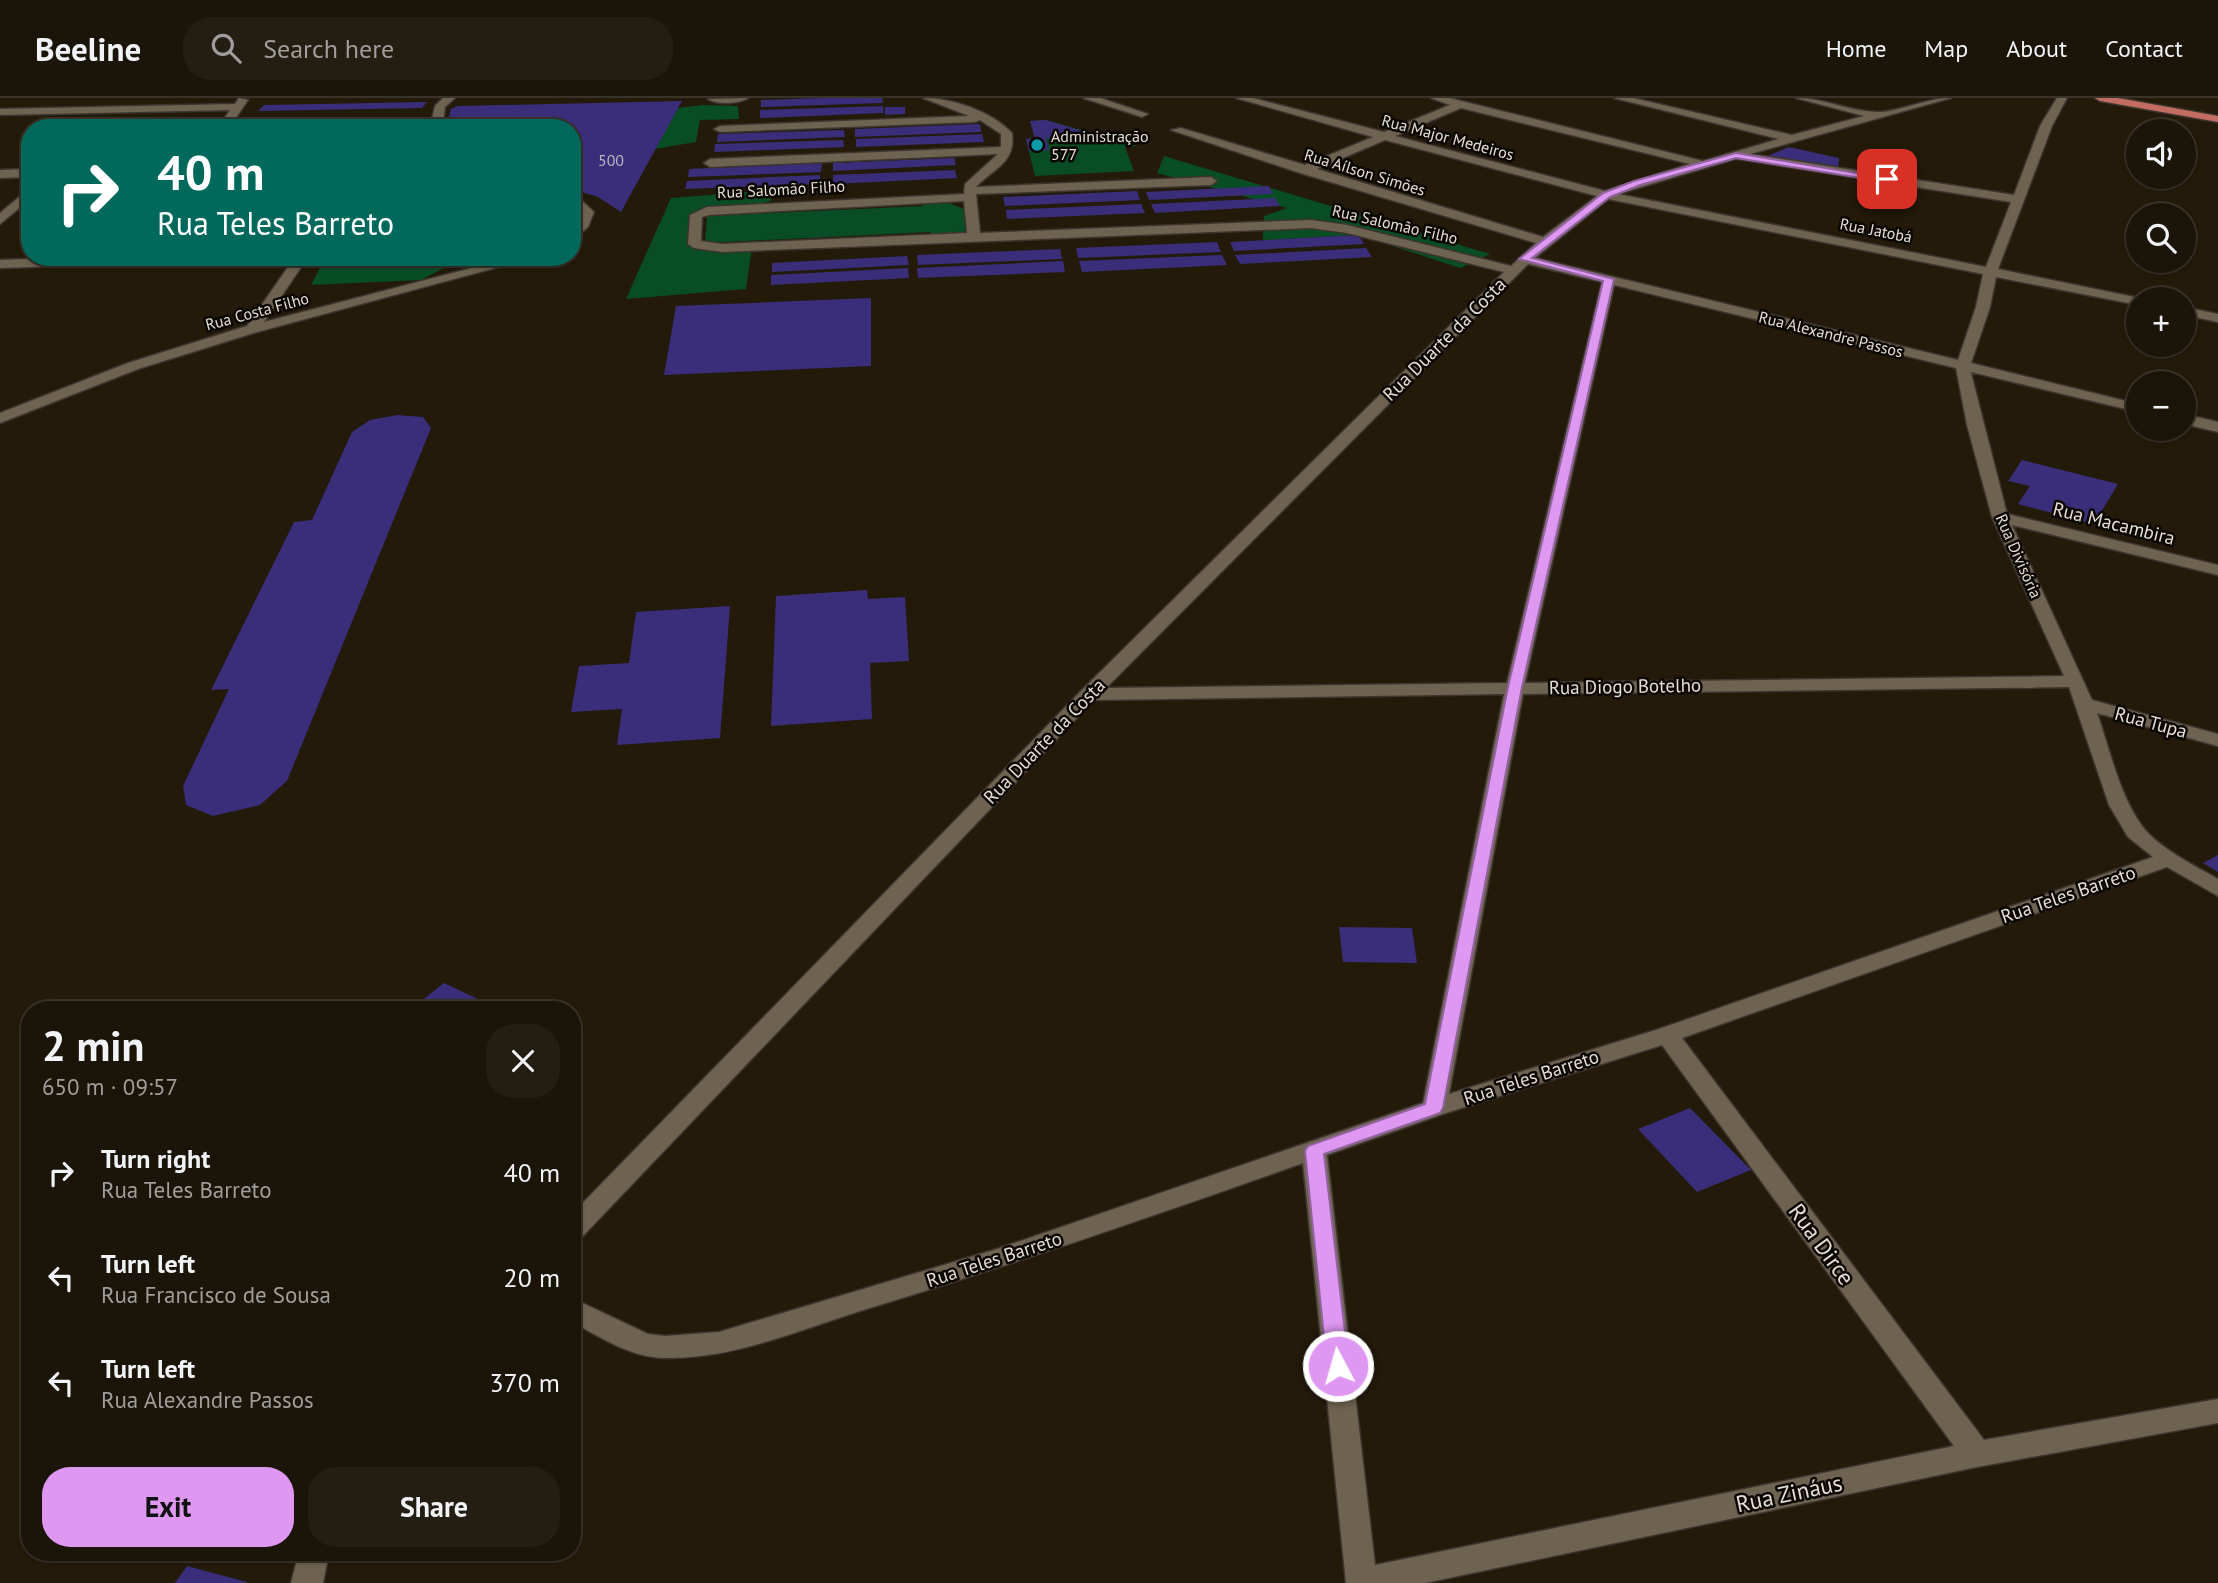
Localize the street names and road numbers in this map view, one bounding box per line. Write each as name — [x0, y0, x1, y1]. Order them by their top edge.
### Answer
street label: Rua Major Medeiros — [1380, 110, 1516, 164]
street label: Rua Aílson Simões — [1302, 144, 1428, 200]
street label: Rua Salomão Filho — [716, 176, 846, 202]
street label: Rua Salomão Filho — [1330, 200, 1460, 248]
street label: Rua Jatobá — [1838, 213, 1914, 247]
street label: Rua Duarte da Costa — [1377, 272, 1511, 406]
street label: Rua Costa Filho — [203, 288, 311, 334]
street label: Rua Alexandre Passos — [1757, 306, 1905, 362]
street label: Rua Macambira — [2050, 496, 2178, 550]
street label: Rua Divisória — [1992, 511, 2046, 601]
street label: Rua Duarte da Costa — [978, 673, 1110, 809]
street label: Rua Diogo Botelho — [1549, 673, 1701, 699]
street label: Rua Tupa — [2112, 701, 2190, 743]
street label: Rua Teles Barreto — [1998, 860, 2138, 928]
street label: Rua Teles Barreto — [1460, 1044, 1602, 1110]
street label: Rua Dirce — [1783, 1197, 1861, 1291]
street label: Rua Teles Barreto — [923, 1226, 1065, 1292]
street label: Rua Zináus — [1733, 1468, 1845, 1518]

